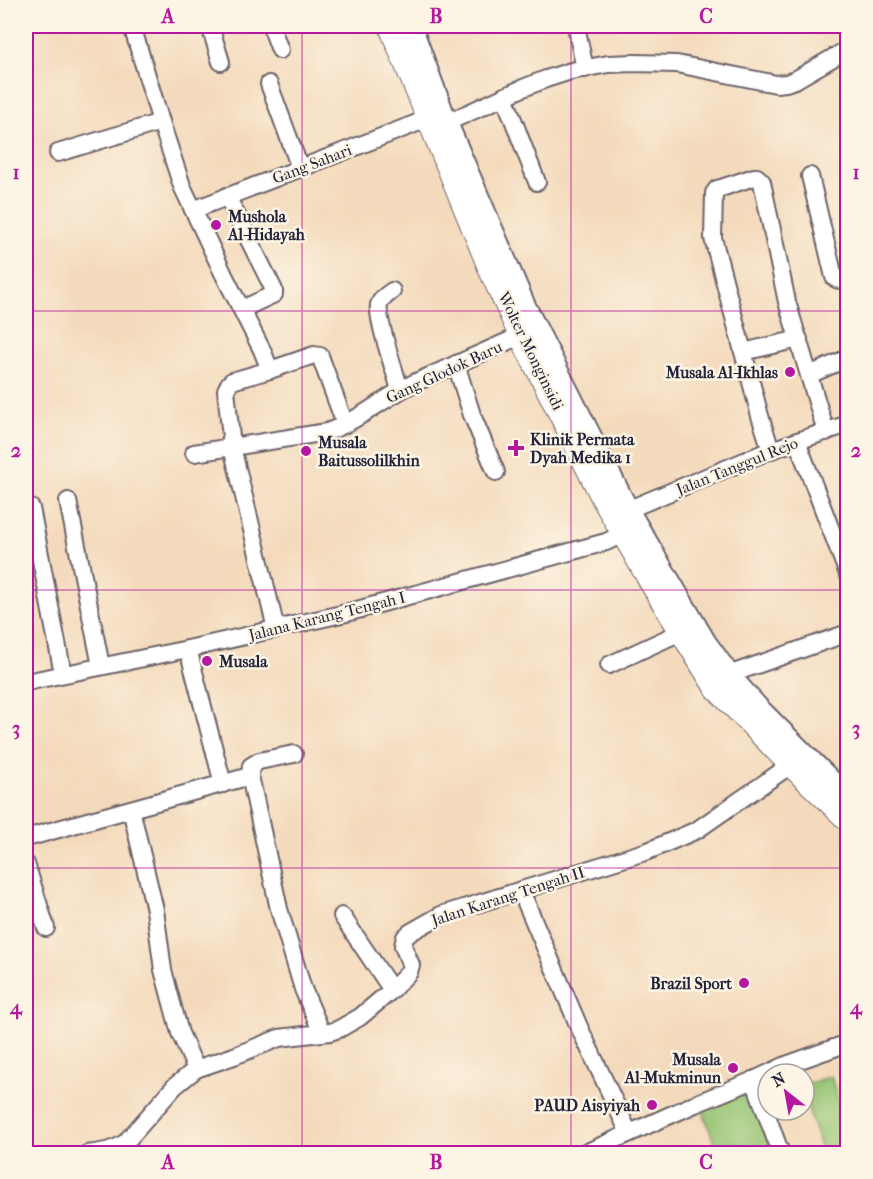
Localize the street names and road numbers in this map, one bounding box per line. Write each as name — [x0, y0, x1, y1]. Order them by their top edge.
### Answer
street label: Gang Sahari — [270, 140, 355, 188]
street label: Wolter Monginsidi — [494, 288, 568, 413]
street label: Gang Glodok Baru — [383, 337, 505, 407]
street label: Jalan Tanggul Rejo — [672, 433, 801, 500]
street label: Jalana Karang Tengah I — [245, 587, 407, 645]
street label: Jalan Karang Tengah II — [427, 862, 587, 930]

